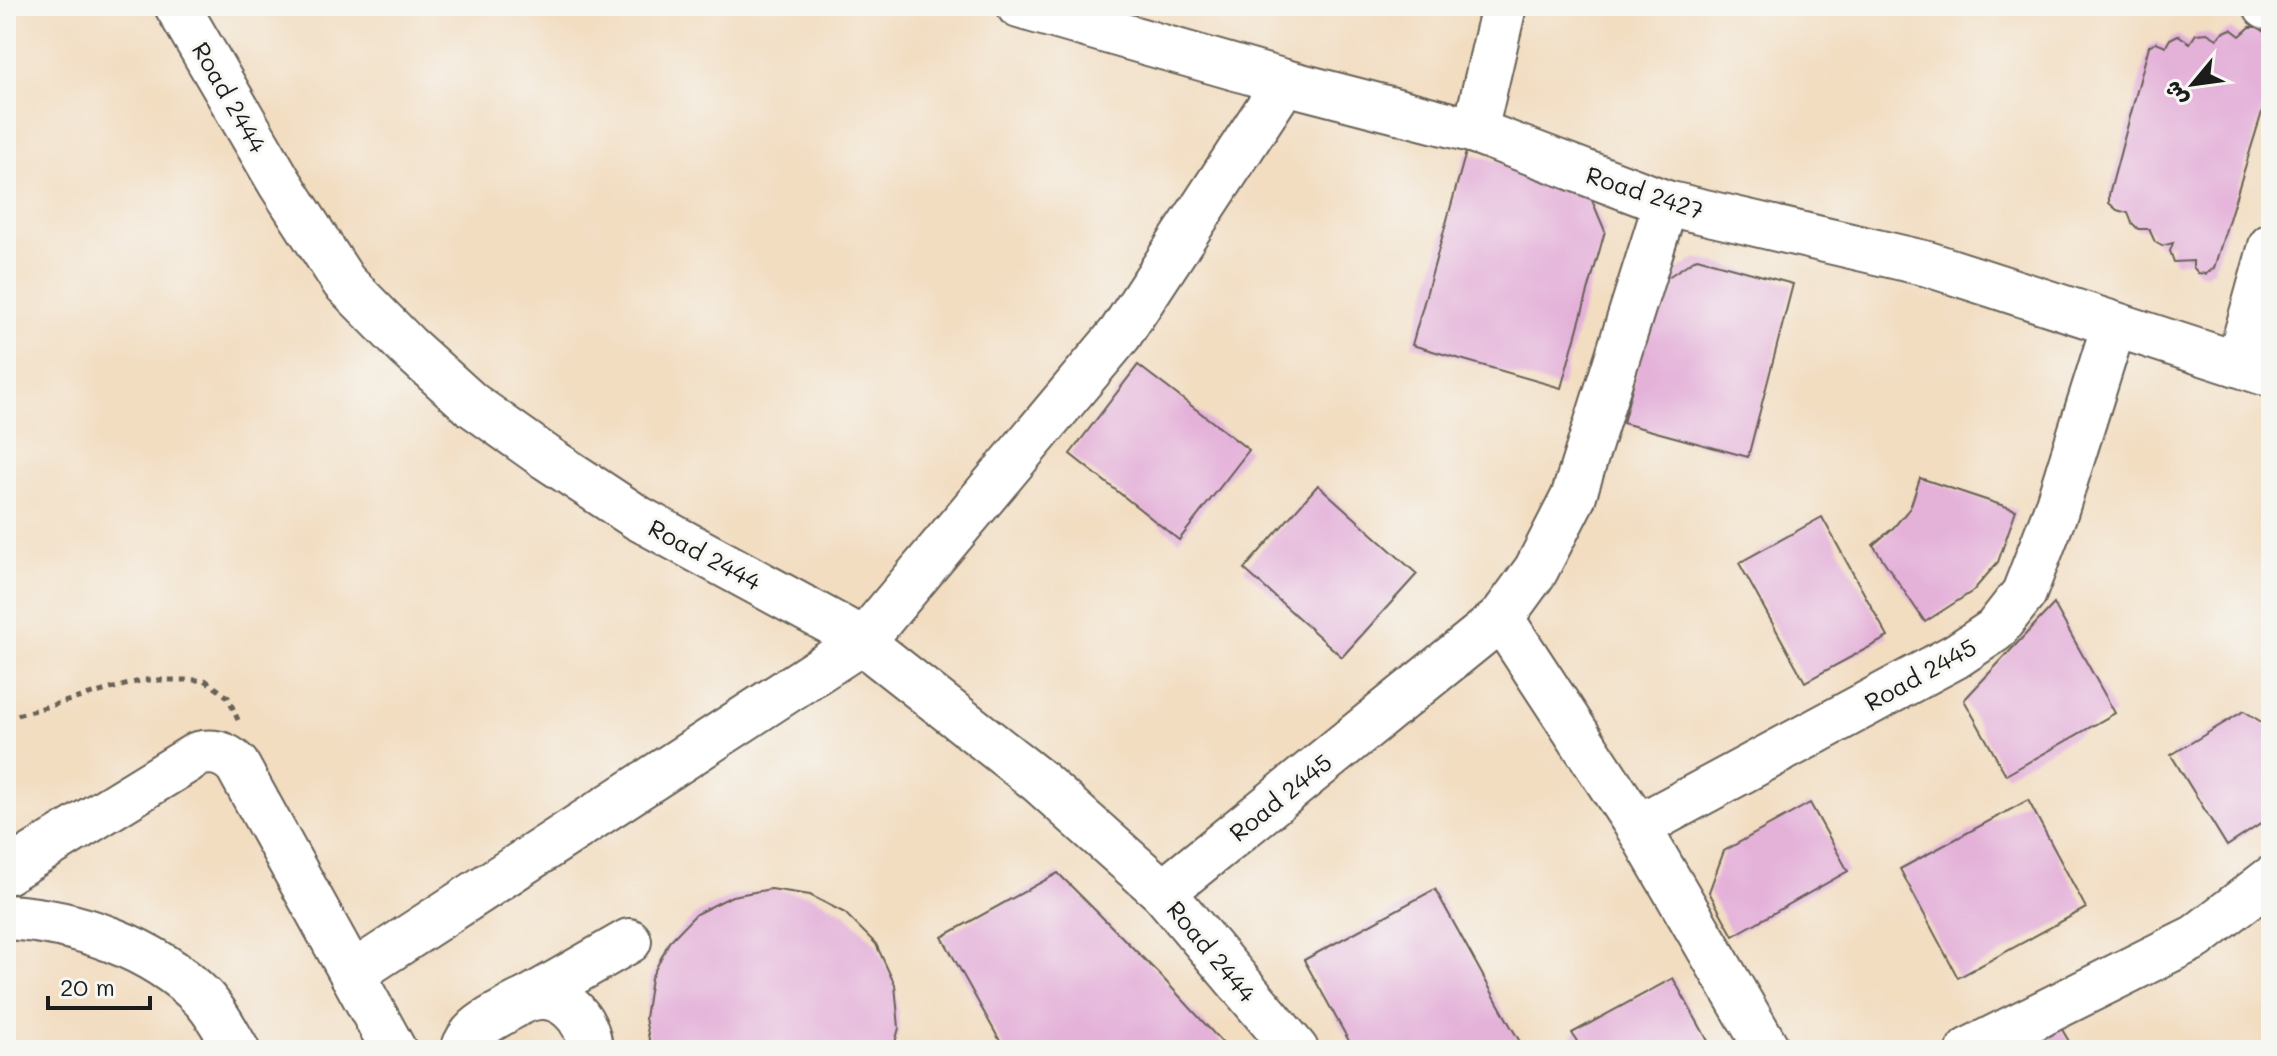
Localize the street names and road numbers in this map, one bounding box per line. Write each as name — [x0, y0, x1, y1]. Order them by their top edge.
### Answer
street label: Road 2444 — [186, 36, 274, 158]
street label: Road 2427 — [1582, 158, 1708, 226]
street label: Road 2444 — [643, 511, 767, 597]
street label: Road 2445 — [1859, 631, 1981, 717]
street label: Road 2445 — [1222, 746, 1338, 848]
street label: Road 2444 — [1161, 894, 1263, 1008]

